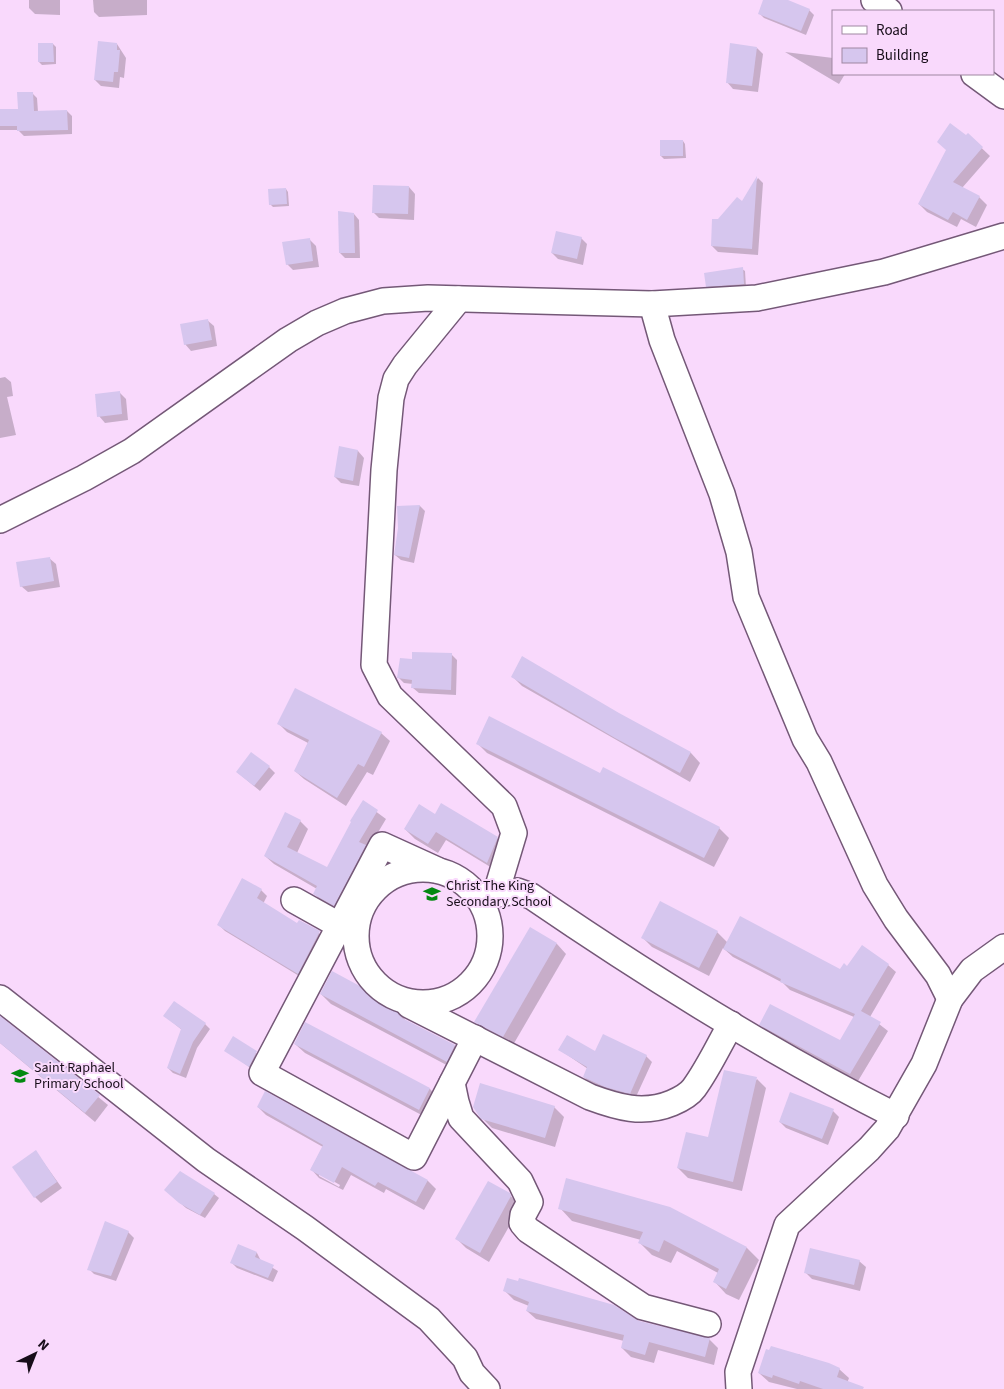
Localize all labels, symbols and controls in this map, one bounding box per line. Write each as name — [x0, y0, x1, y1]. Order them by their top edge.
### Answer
legend — [832, 10, 994, 75]
text: Road — [876, 20, 908, 41]
text: Building — [876, 45, 929, 66]
place label: Christ The King Secondary School — [446, 876, 552, 912]
school or university icon: Christ The King Secondary School — [422, 884, 442, 904]
place label: Saint Raphael Primary School — [34, 1058, 124, 1094]
school or university icon: Saint Raphael Primary School — [10, 1066, 30, 1086]
north arrow — [10, 1329, 60, 1379]
text: N — [33, 1335, 53, 1356]

